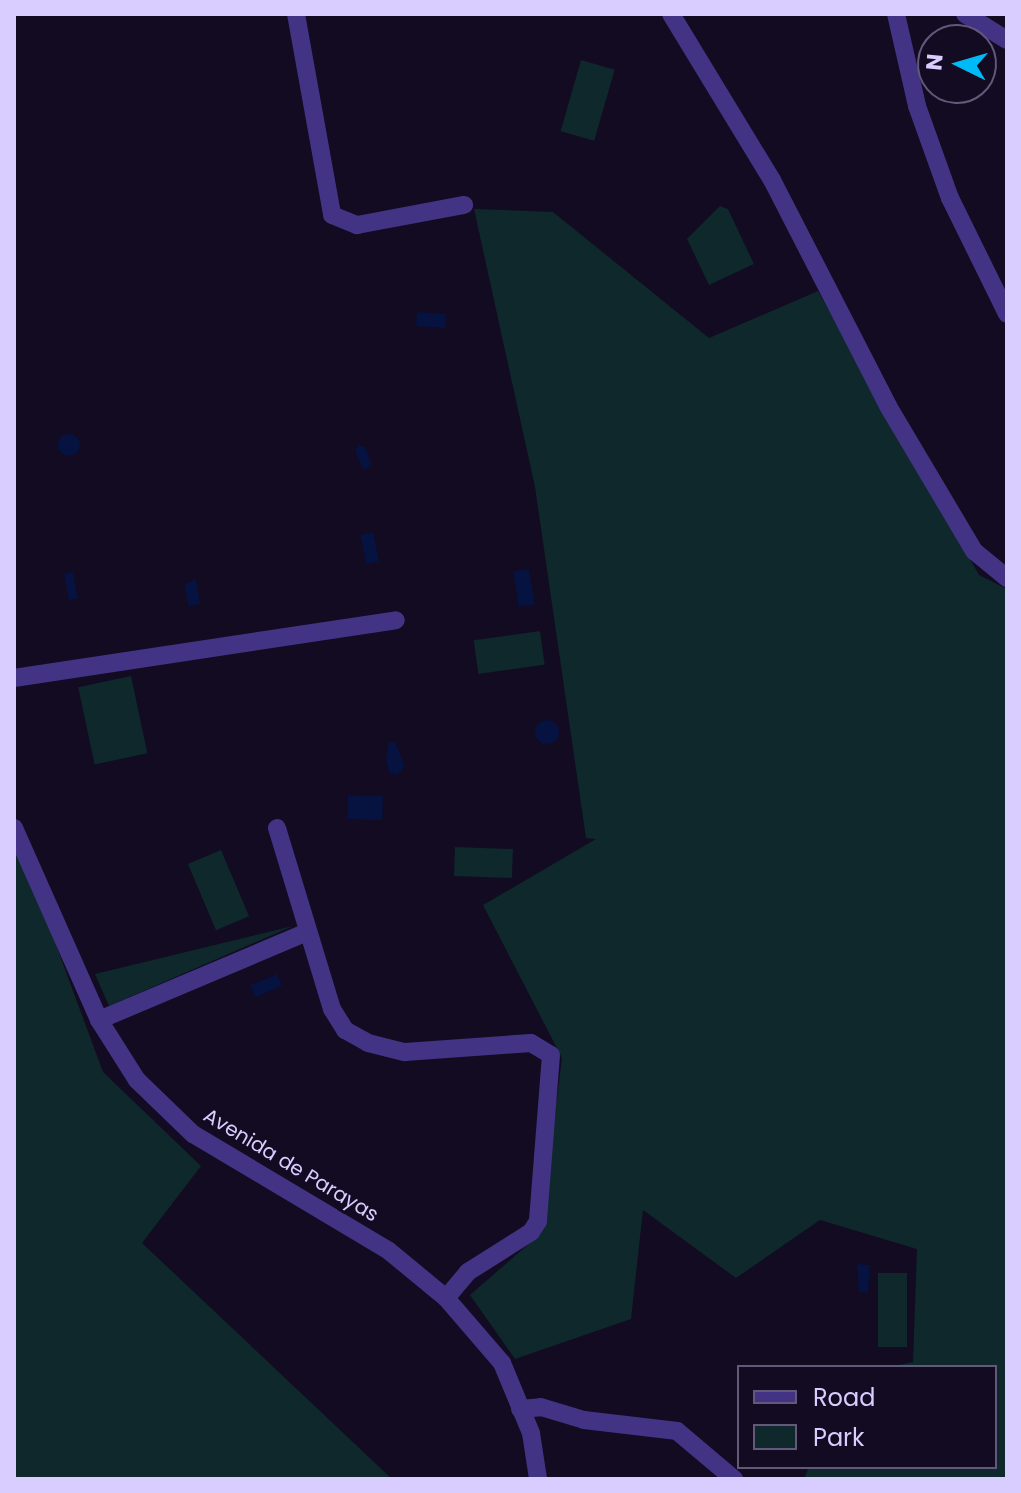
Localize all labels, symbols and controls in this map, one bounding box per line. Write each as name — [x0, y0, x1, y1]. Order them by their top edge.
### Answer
north arrow — [917, 24, 997, 104]
text: N — [918, 52, 951, 72]
street label: Avenida de Parayas — [199, 1103, 383, 1227]
legend — [737, 1365, 997, 1469]
text: Road — [813, 1381, 875, 1414]
text: Park — [813, 1421, 864, 1454]

